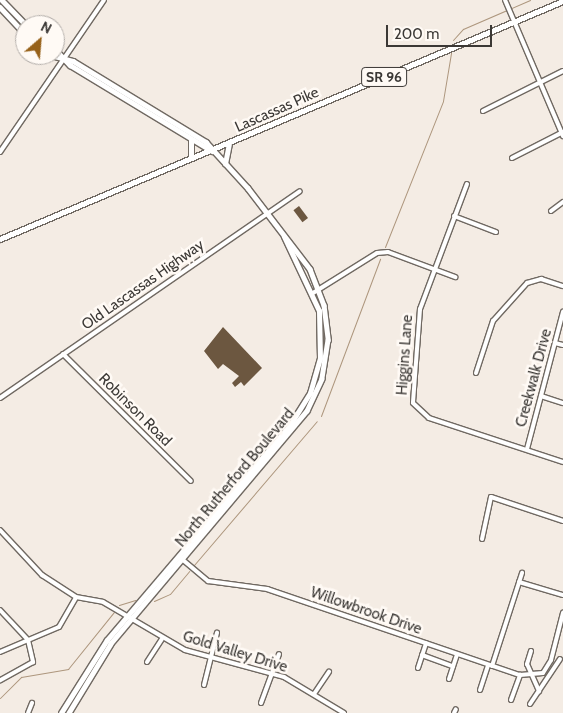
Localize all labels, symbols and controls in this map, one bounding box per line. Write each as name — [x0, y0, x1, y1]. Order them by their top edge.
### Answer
north arrow — [15, 15, 65, 65]
scale bar — [388, 15, 494, 47]
text: N — [38, 17, 55, 38]
text: 200 m — [394, 25, 439, 43]
road number: SR 96 — [360, 66, 408, 88]
street label: Lascassas Pike — [232, 83, 322, 137]
street label: Old Lascassas Highway — [78, 236, 208, 334]
street label: Higgins Lane — [393, 314, 417, 396]
street label: Creekwalk Drive — [512, 327, 556, 429]
street label: Robinson Road — [95, 370, 175, 450]
street label: North Rutherford Boulevard — [172, 405, 298, 551]
street label: Willowbrook Drive — [308, 584, 424, 638]
street label: Gold Valley Drive — [181, 628, 289, 676]

